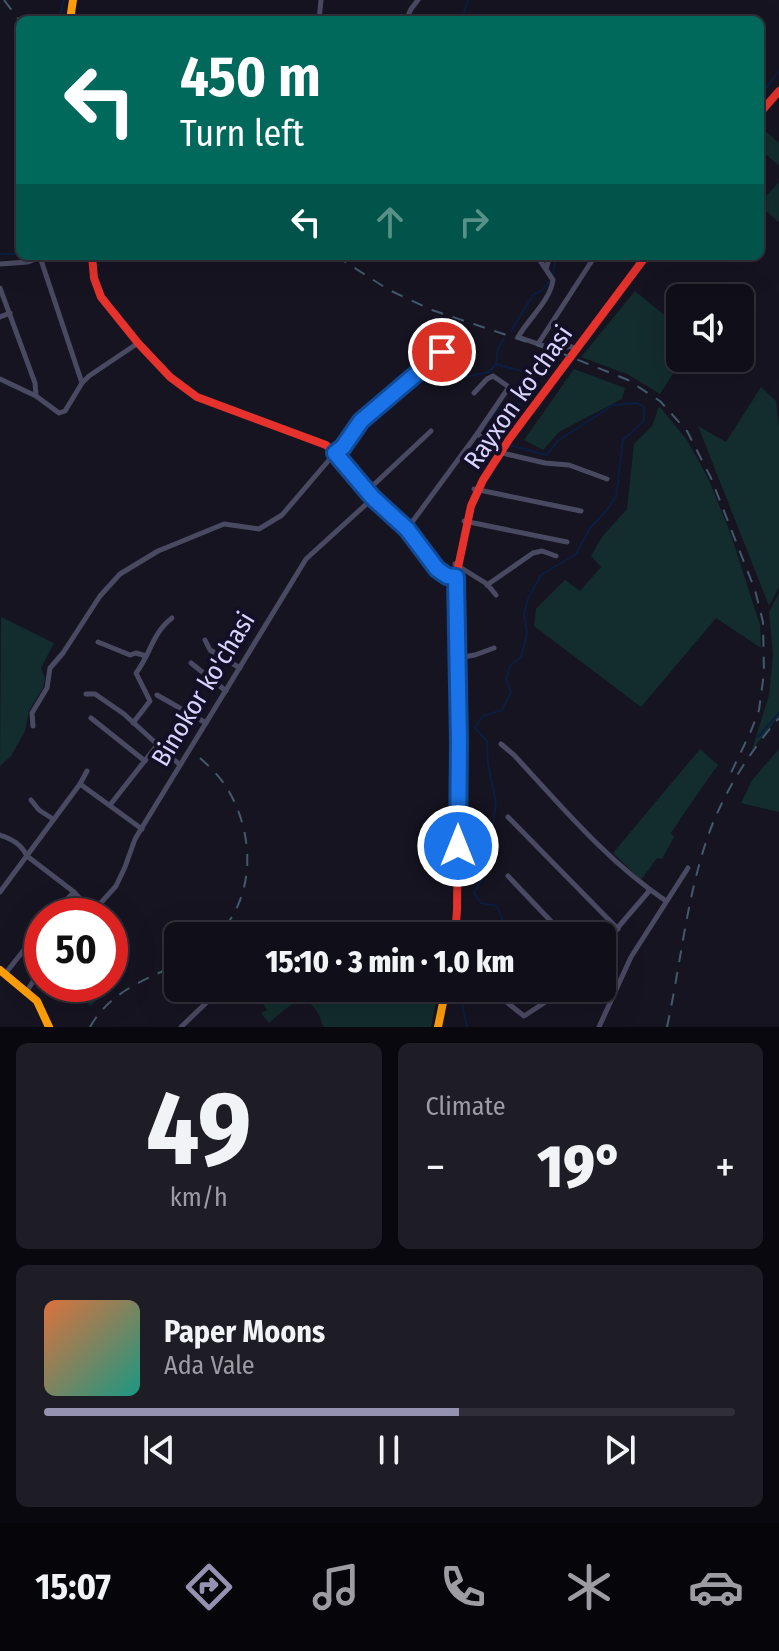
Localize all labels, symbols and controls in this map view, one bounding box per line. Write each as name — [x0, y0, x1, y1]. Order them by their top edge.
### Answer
text: 450 m — [180, 44, 321, 111]
icon: left — [48, 48, 152, 152]
text: Turn left — [180, 112, 304, 156]
icon: left — [284, 200, 328, 244]
icon: ahead — [368, 200, 412, 244]
icon: right — [452, 200, 496, 244]
map controls — [666, 284, 754, 372]
button: sound — [666, 284, 754, 372]
pin — [408, 318, 476, 386]
street label: Rayxon ko'chasi — [458, 320, 579, 475]
icon: arrive — [420, 330, 464, 374]
street label: Binokor ko'chasi — [145, 607, 262, 772]
position arrow — [416, 804, 500, 888]
speed limit sign: 50 — [24, 898, 128, 1002]
text: 15:10 · 3 min · 1.0 km — [266, 944, 514, 980]
text: 49 — [146, 1067, 251, 1192]
text: Climate — [426, 1091, 506, 1122]
text: 19° — [537, 1131, 623, 1203]
text: − — [426, 1141, 445, 1194]
text: + — [715, 1141, 735, 1194]
text: km/h — [170, 1182, 228, 1213]
text: Paper Moons — [164, 1314, 325, 1350]
text: Ada Vale — [164, 1350, 255, 1381]
icon: previous — [137, 1428, 181, 1472]
icon: pause — [367, 1428, 411, 1472]
icon: next — [598, 1428, 642, 1472]
icon: directions — [181, 1559, 237, 1615]
icon: music — [308, 1559, 364, 1615]
icon: phone — [435, 1559, 491, 1615]
icon: climate — [561, 1559, 617, 1615]
icon: car — [688, 1559, 744, 1615]
text: 15:07 — [35, 1565, 111, 1609]

